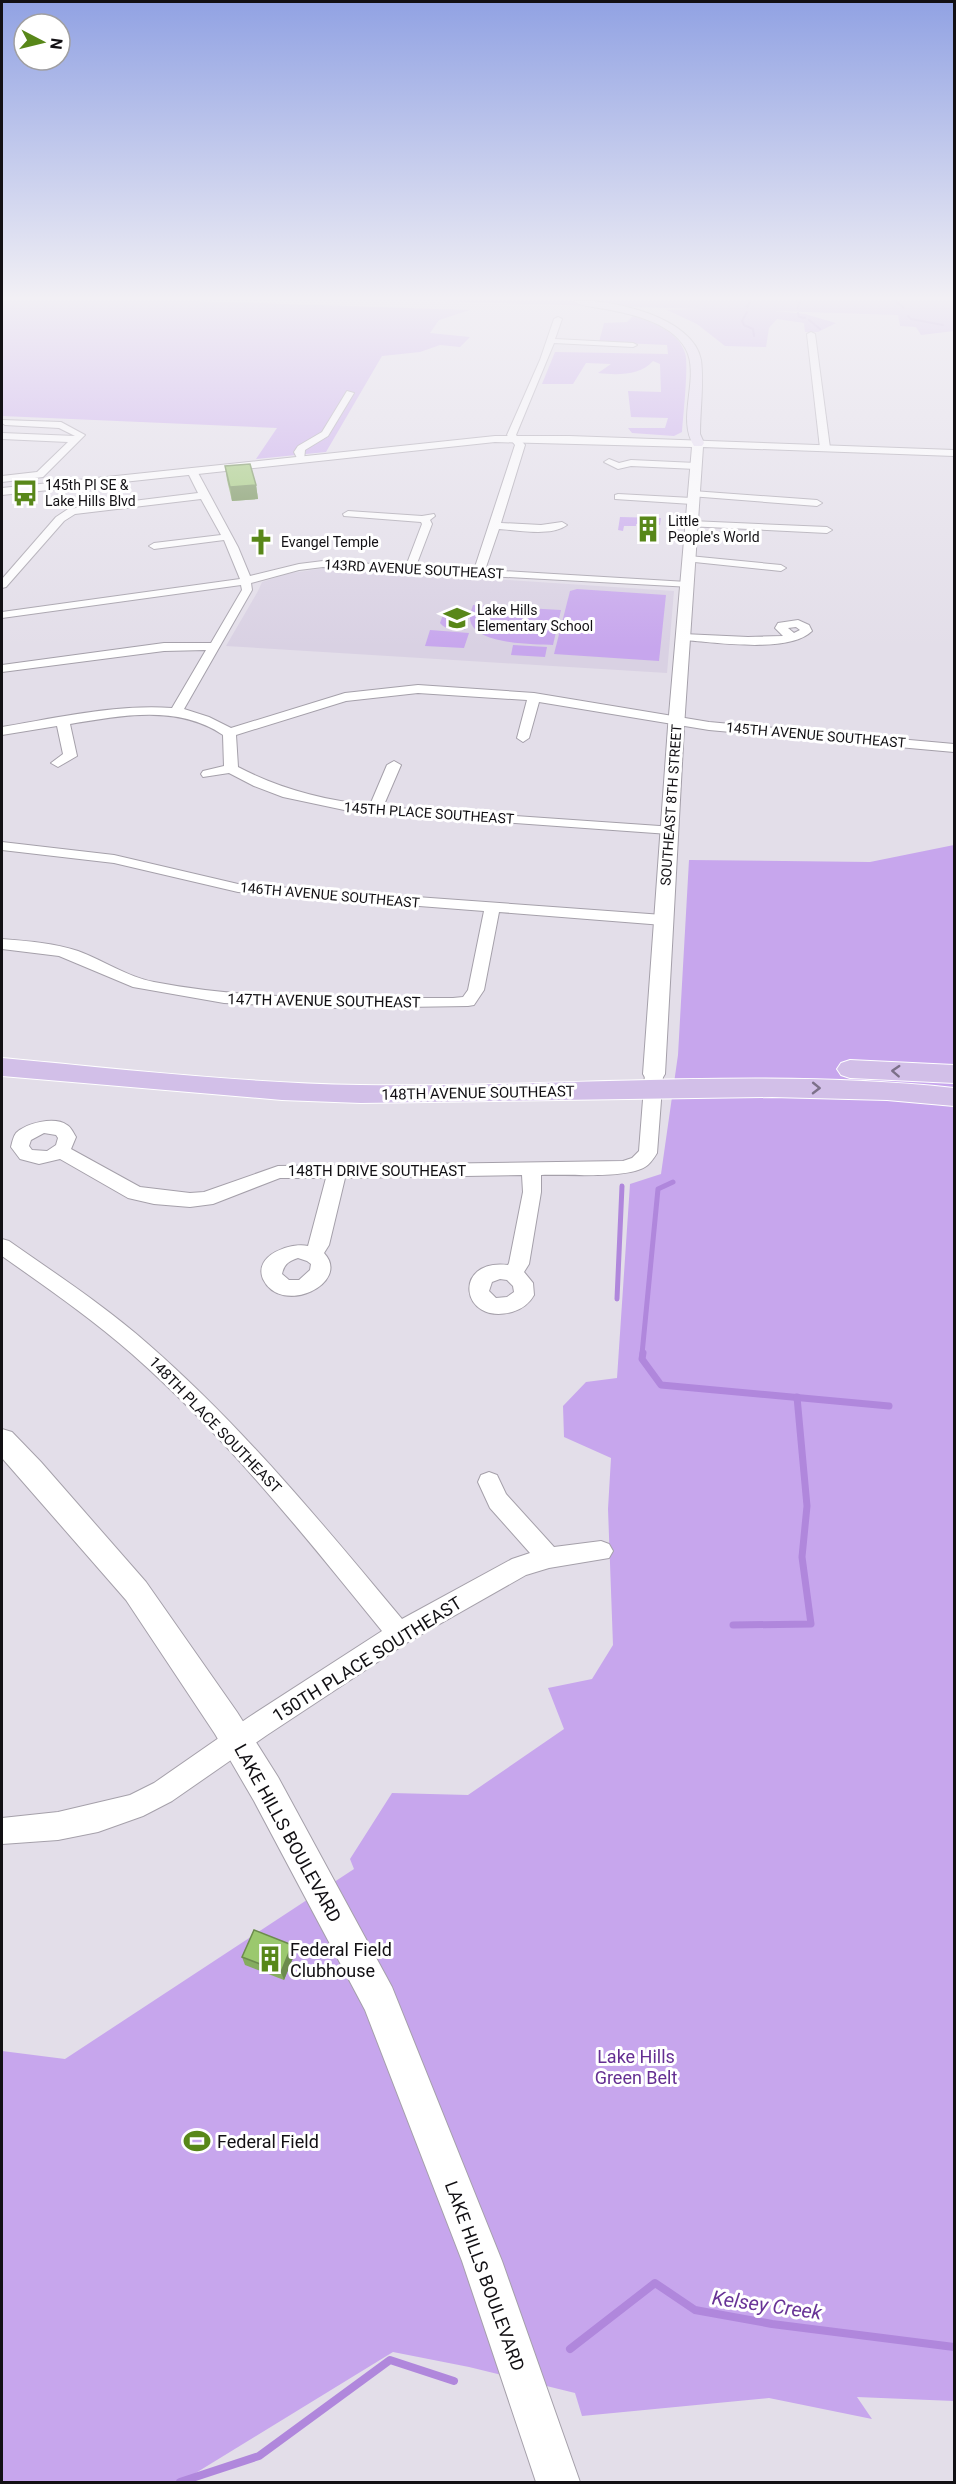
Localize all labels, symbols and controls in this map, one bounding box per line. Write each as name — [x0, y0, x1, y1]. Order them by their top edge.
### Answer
north arrow — [12, 12, 72, 72]
text: N — [46, 37, 67, 51]
place label: 145th Pl SE & Lake Hills Blvd — [45, 477, 136, 509]
bus stop icon: 145th Pl SE & Lake Hills Blvd — [10, 478, 40, 508]
place label: Little People's World — [668, 513, 760, 545]
building icon: Little People's World — [633, 514, 663, 544]
church icon: Evangel Temple — [246, 527, 276, 557]
place label: Evangel Temple — [281, 534, 379, 550]
street label: 143RD AVENUE SOUTHEAST — [324, 556, 505, 582]
place label: Lake Hills Elementary School — [477, 602, 593, 634]
school or university icon: Lake Hills Elementary School — [442, 603, 472, 633]
street label: 145TH AVENUE SOUTHEAST — [725, 719, 907, 751]
street label: SOUTHEAST 8TH STREET — [657, 723, 685, 886]
street label: 145TH PLACE SOUTHEAST — [343, 799, 515, 827]
street label: 146TH AVENUE SOUTHEAST — [239, 879, 421, 911]
street label: 147TH AVENUE SOUTHEAST — [227, 990, 421, 1012]
one-way arrow — [892, 1064, 901, 1077]
street label: 148TH AVENUE SOUTHEAST — [381, 1082, 575, 1104]
one-way arrow — [812, 1082, 821, 1095]
street label: 148TH DRIVE SOUTHEAST — [288, 1162, 466, 1180]
street label: 148TH PLACE SOUTHEAST — [145, 1353, 285, 1497]
street label: 150TH PLACE SOUTHEAST — [268, 1592, 466, 1726]
street label: LAKE HILLS BOULEVARD — [230, 1740, 346, 1926]
place label: Federal Field Clubhouse — [290, 1939, 392, 1981]
building icon: Federal Field Clubhouse — [255, 1944, 285, 1974]
park label: Lake Hills Green Belt — [595, 2046, 677, 2088]
sports icon: Federal Field — [182, 2126, 212, 2156]
place label: Federal Field — [217, 2131, 319, 2152]
street label: LAKE HILLS BOULEVARD — [441, 2178, 529, 2374]
water label: Kelsey Creek — [711, 2285, 825, 2325]

